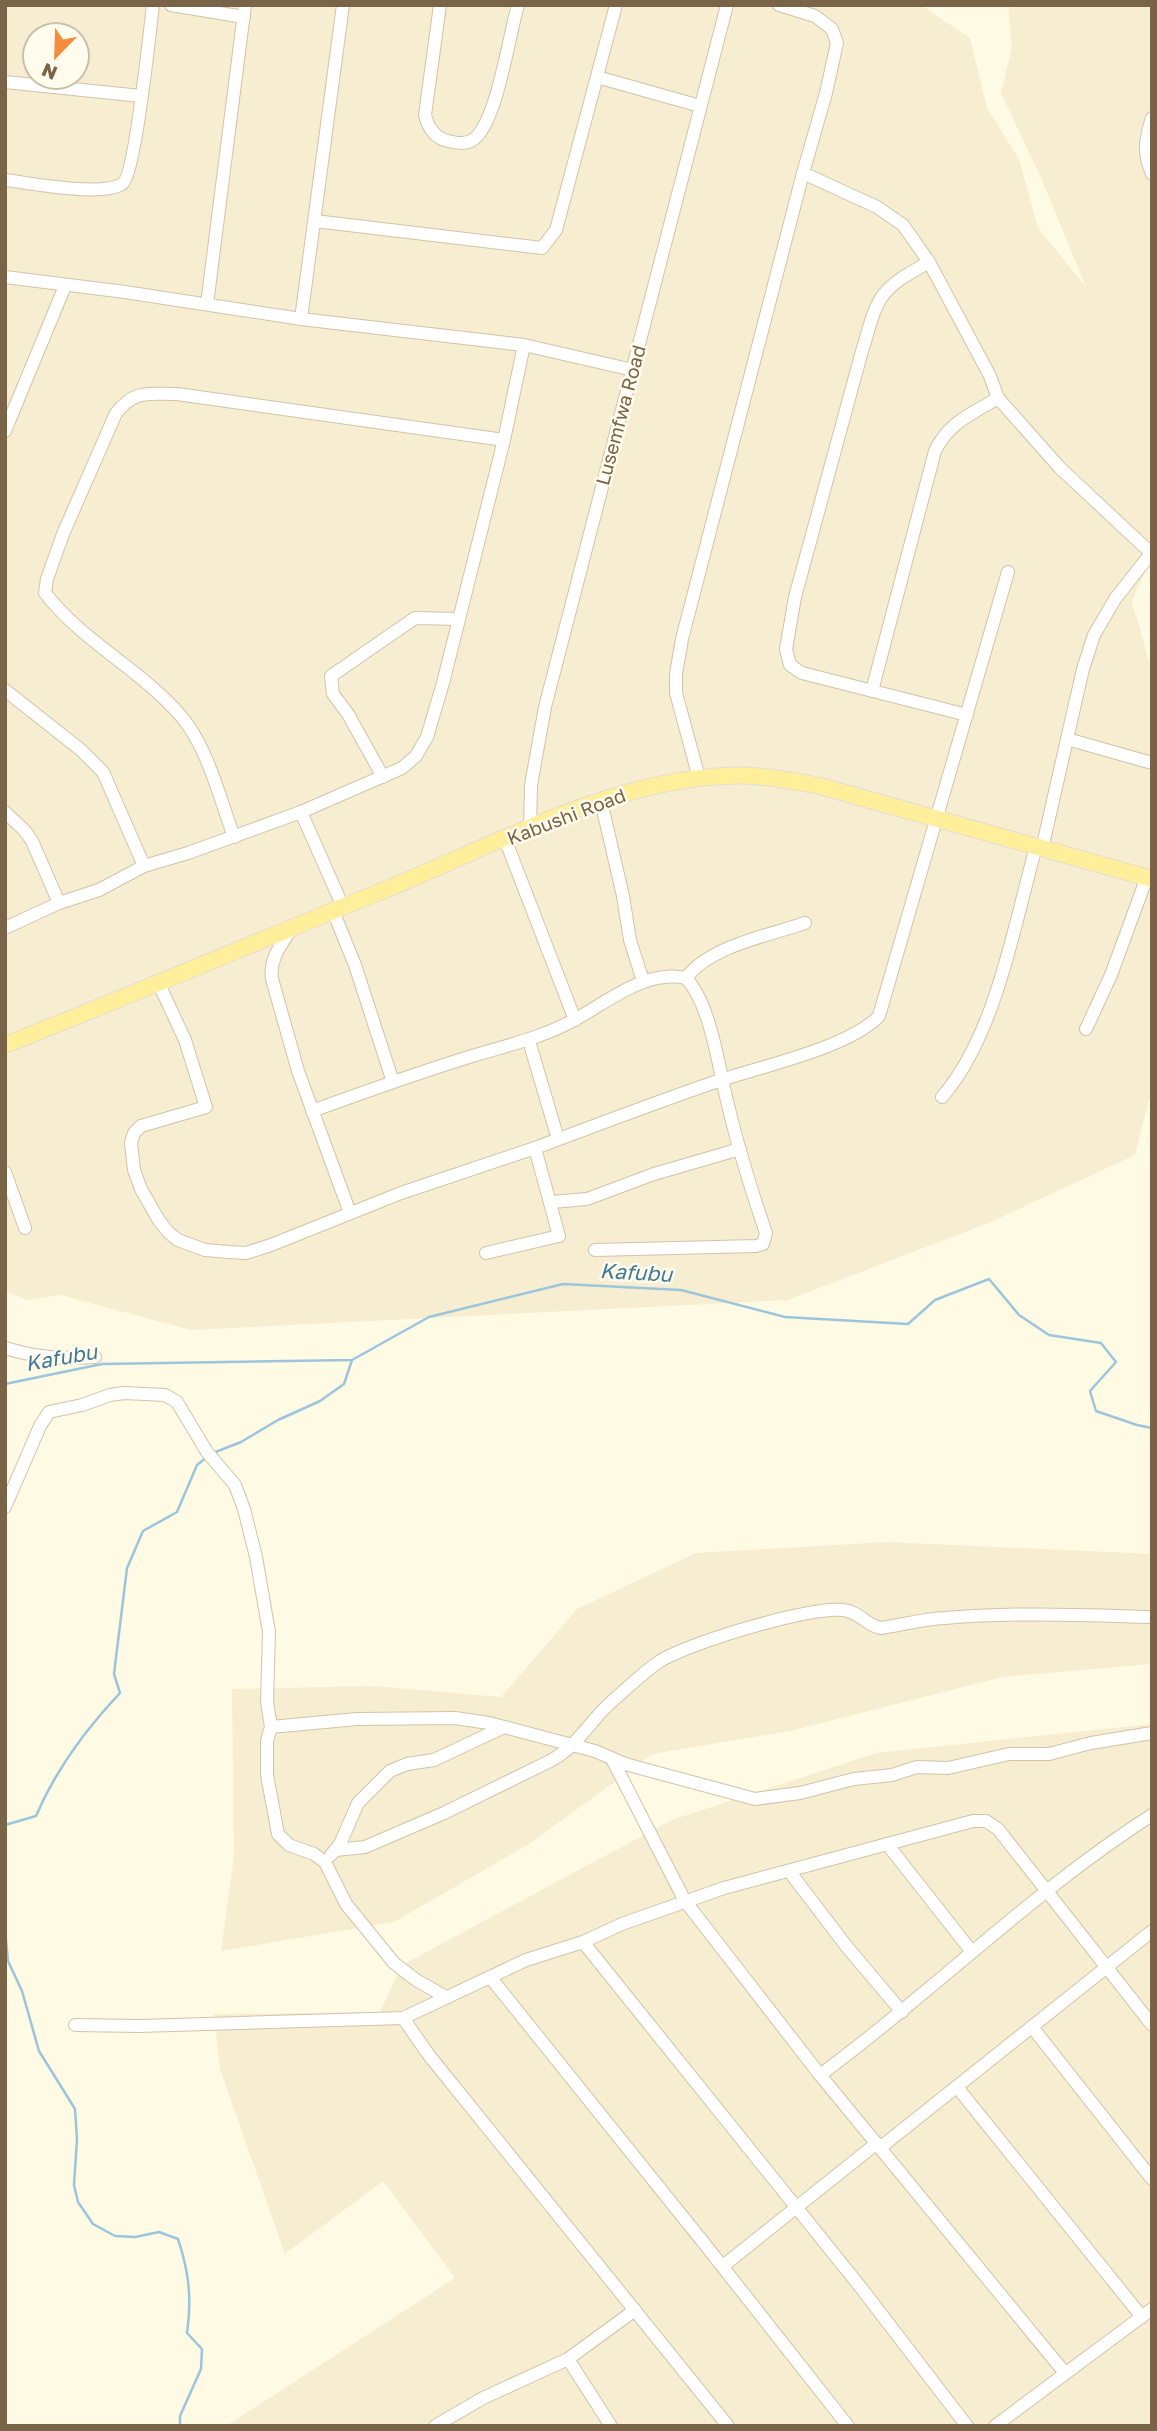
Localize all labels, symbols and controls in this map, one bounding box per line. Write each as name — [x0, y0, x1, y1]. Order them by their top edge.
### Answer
north arrow — [21, 21, 91, 91]
text: N — [38, 59, 60, 86]
street label: Lusemfwa Road — [590, 342, 650, 488]
street label: Kabushi Road — [504, 783, 628, 849]
water label: Kafubu — [599, 1257, 674, 1287]
water label: Kafubu — [23, 1338, 100, 1376]

